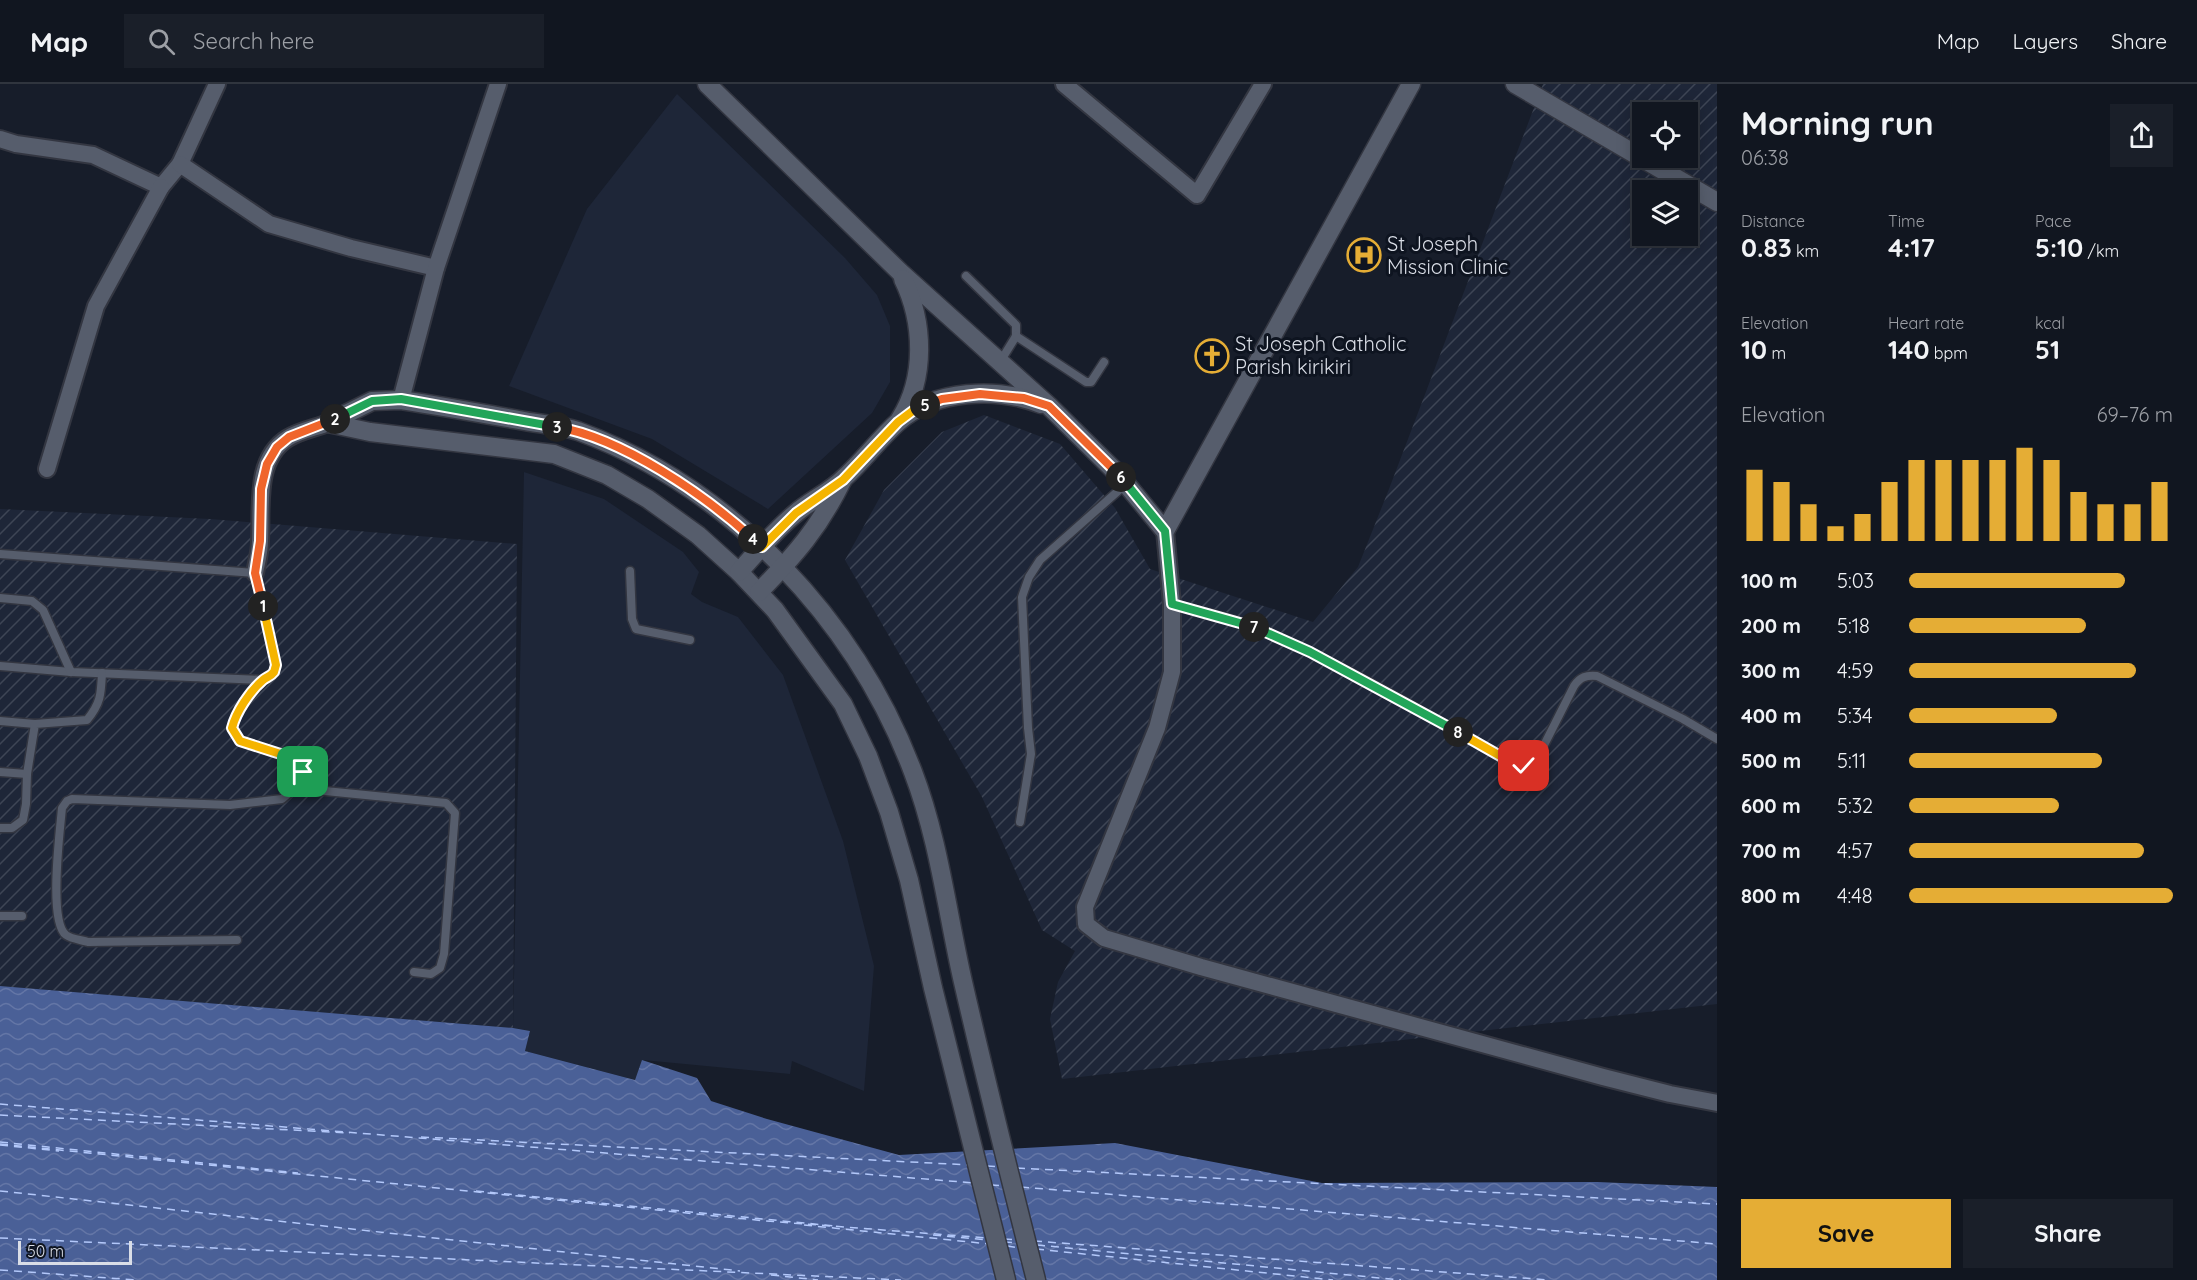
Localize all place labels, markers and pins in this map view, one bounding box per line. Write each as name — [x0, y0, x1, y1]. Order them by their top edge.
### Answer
place label: St Joseph Mission Clinic — [1387, 231, 1508, 279]
hospital icon: St Joseph Mission Clinic — [1346, 237, 1382, 273]
place label: St Joseph Catholic Parish kirikiri — [1235, 331, 1406, 379]
church icon: St Joseph Catholic Parish kirikiri — [1194, 338, 1230, 374]
pin: 5 — [910, 390, 940, 420]
pin: 2 — [320, 404, 350, 434]
pin: 3 — [542, 412, 572, 442]
pin: 6 — [1106, 462, 1136, 492]
pin: 4 — [738, 524, 768, 554]
pin: 1 — [248, 591, 278, 621]
pin: 7 — [1239, 612, 1269, 642]
pin: 8 — [1443, 717, 1473, 747]
pin — [1498, 740, 1549, 791]
pin — [277, 746, 328, 797]

